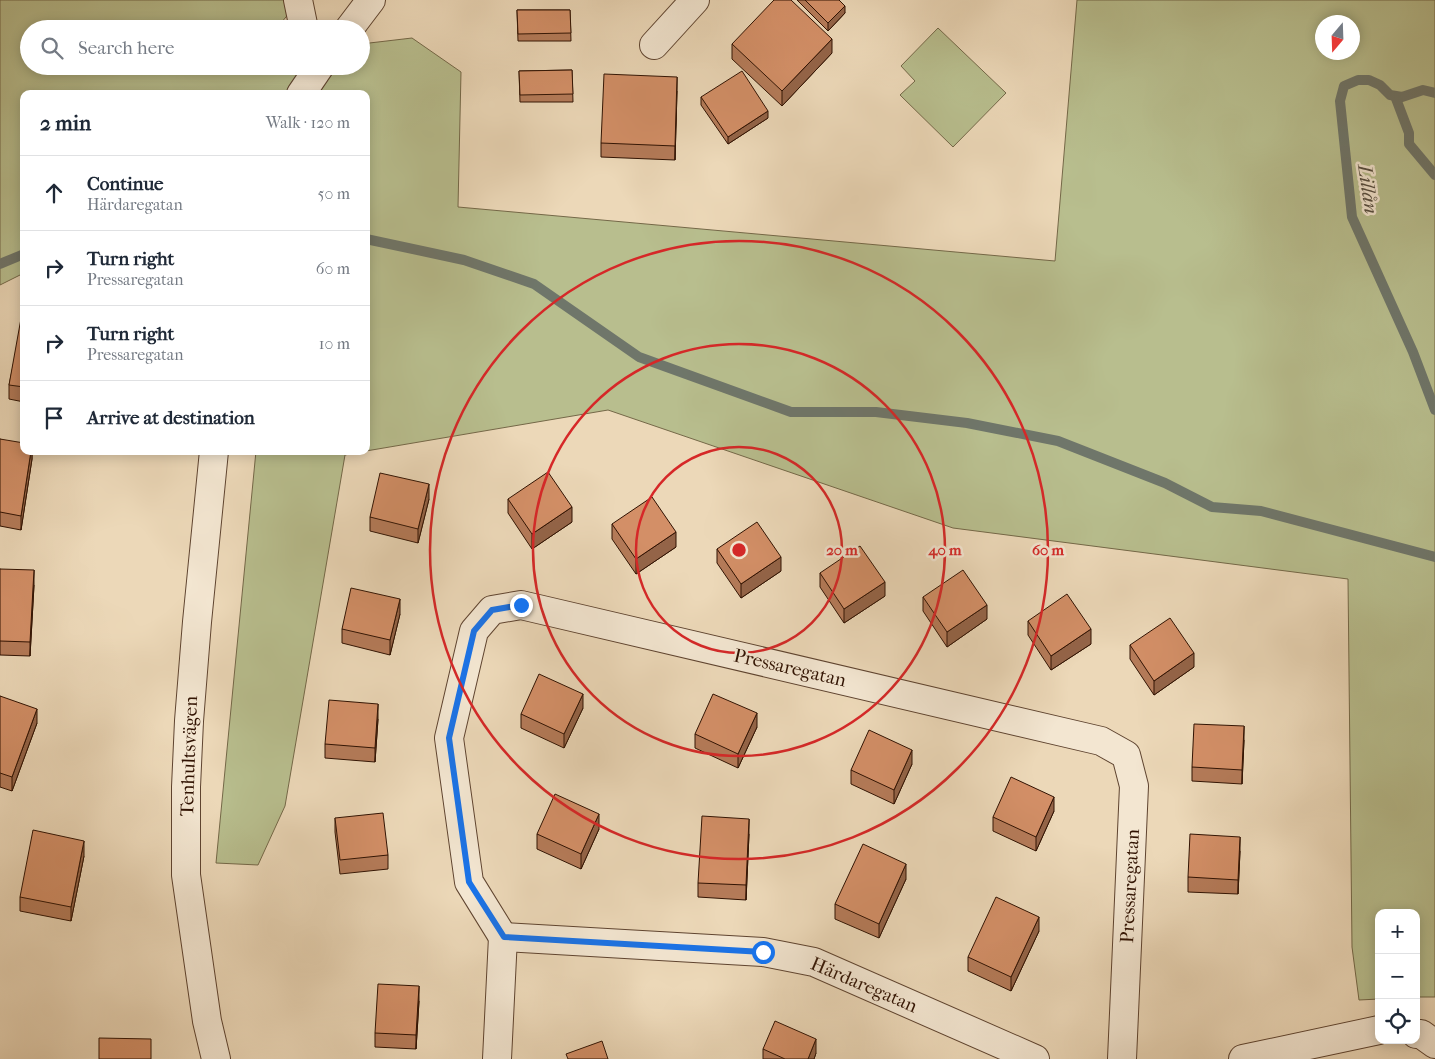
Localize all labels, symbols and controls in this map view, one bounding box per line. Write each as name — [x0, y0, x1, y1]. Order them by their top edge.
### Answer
north arrow — [1315, 15, 1360, 60]
search box — [20, 20, 370, 75]
icon: search — [38, 34, 66, 62]
text: Search here — [78, 37, 174, 59]
text: 2 min — [40, 111, 91, 135]
text: Walk · 120 m — [266, 113, 350, 132]
water label: Lillån — [1353, 161, 1383, 215]
text: Continue — [87, 173, 163, 195]
icon: ahead — [40, 179, 68, 207]
text: 50 m — [318, 184, 350, 203]
text: Härdaregatan — [87, 195, 183, 214]
text: Turn right — [87, 248, 174, 270]
icon: right — [40, 254, 68, 282]
text: 60 m — [316, 259, 350, 278]
text: Pressaregatan — [87, 270, 183, 289]
text: Turn right — [87, 323, 174, 345]
icon: right — [40, 329, 68, 357]
text: 10 m — [319, 334, 350, 353]
text: Pressaregatan — [87, 345, 183, 364]
icon: arrive — [40, 404, 68, 432]
text: Arrive at destination — [87, 407, 255, 429]
centre of rings — [730, 541, 748, 559]
text: 20 m — [826, 541, 858, 559]
text: 40 m — [928, 541, 962, 559]
text: 60 m — [1032, 541, 1065, 559]
route end — [510, 594, 533, 617]
street label: Pressaregatan — [732, 644, 848, 692]
street label: Tenhultsvägen — [176, 695, 202, 817]
street label: Pressaregatan — [1116, 828, 1144, 944]
map controls — [1375, 909, 1420, 1044]
button: + — [1375, 909, 1420, 954]
route start — [752, 941, 775, 964]
street label: Härdaregatan — [807, 953, 921, 1017]
button: − — [1375, 954, 1420, 999]
button: locate — [1375, 999, 1420, 1044]

